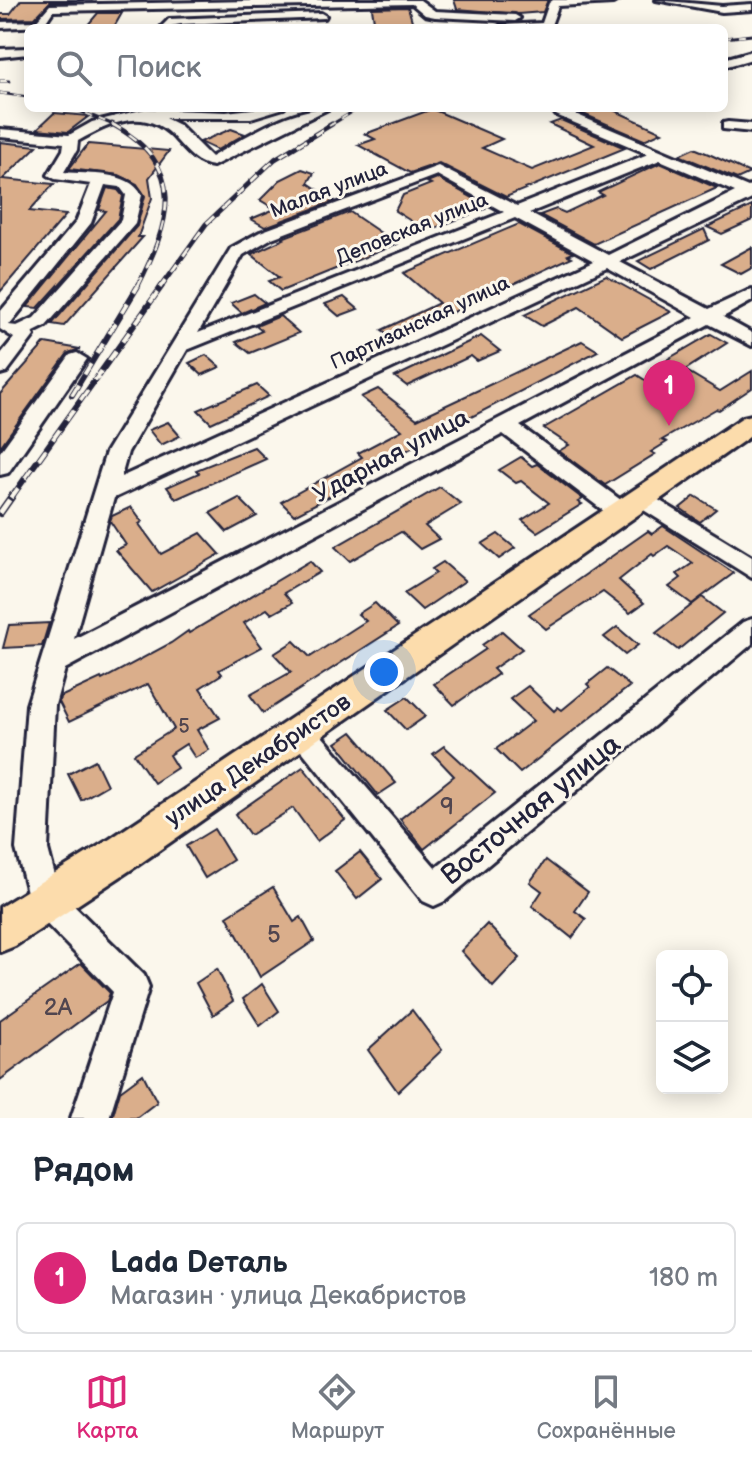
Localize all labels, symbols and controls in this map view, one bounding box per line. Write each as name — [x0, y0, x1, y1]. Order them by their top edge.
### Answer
search box — [24, 24, 728, 112]
icon: search — [52, 46, 96, 90]
text: Поиск — [116, 50, 202, 86]
street label: Малая улица — [267, 157, 391, 223]
street label: Деповская улица — [333, 188, 492, 270]
street label: Партизанская улица — [327, 271, 513, 375]
pin: 1 — [643, 360, 695, 426]
street label: Ударная улица — [308, 403, 474, 509]
your location — [364, 652, 404, 692]
street label: улица Декабристов — [160, 687, 357, 833]
house number: 5 — [178, 715, 190, 739]
street label: Восточная улица — [435, 727, 627, 892]
house number: 9 — [440, 792, 454, 821]
house number: 5 — [267, 920, 281, 949]
map controls — [656, 950, 728, 1094]
button: locate — [656, 950, 728, 1022]
house number: 2А — [44, 993, 73, 1022]
button: layers — [656, 1022, 728, 1094]
text: Рядом — [32, 1150, 134, 1191]
text: Lada Dеталь — [110, 1245, 288, 1281]
text: 1 — [55, 1263, 65, 1294]
text: 180 m — [649, 1263, 718, 1294]
text: Магазин · улица Декабристов — [110, 1281, 466, 1312]
tab: Карта — [76, 1370, 138, 1445]
tab: Маршрут — [291, 1370, 384, 1445]
tab: Сохранённые — [537, 1370, 676, 1445]

